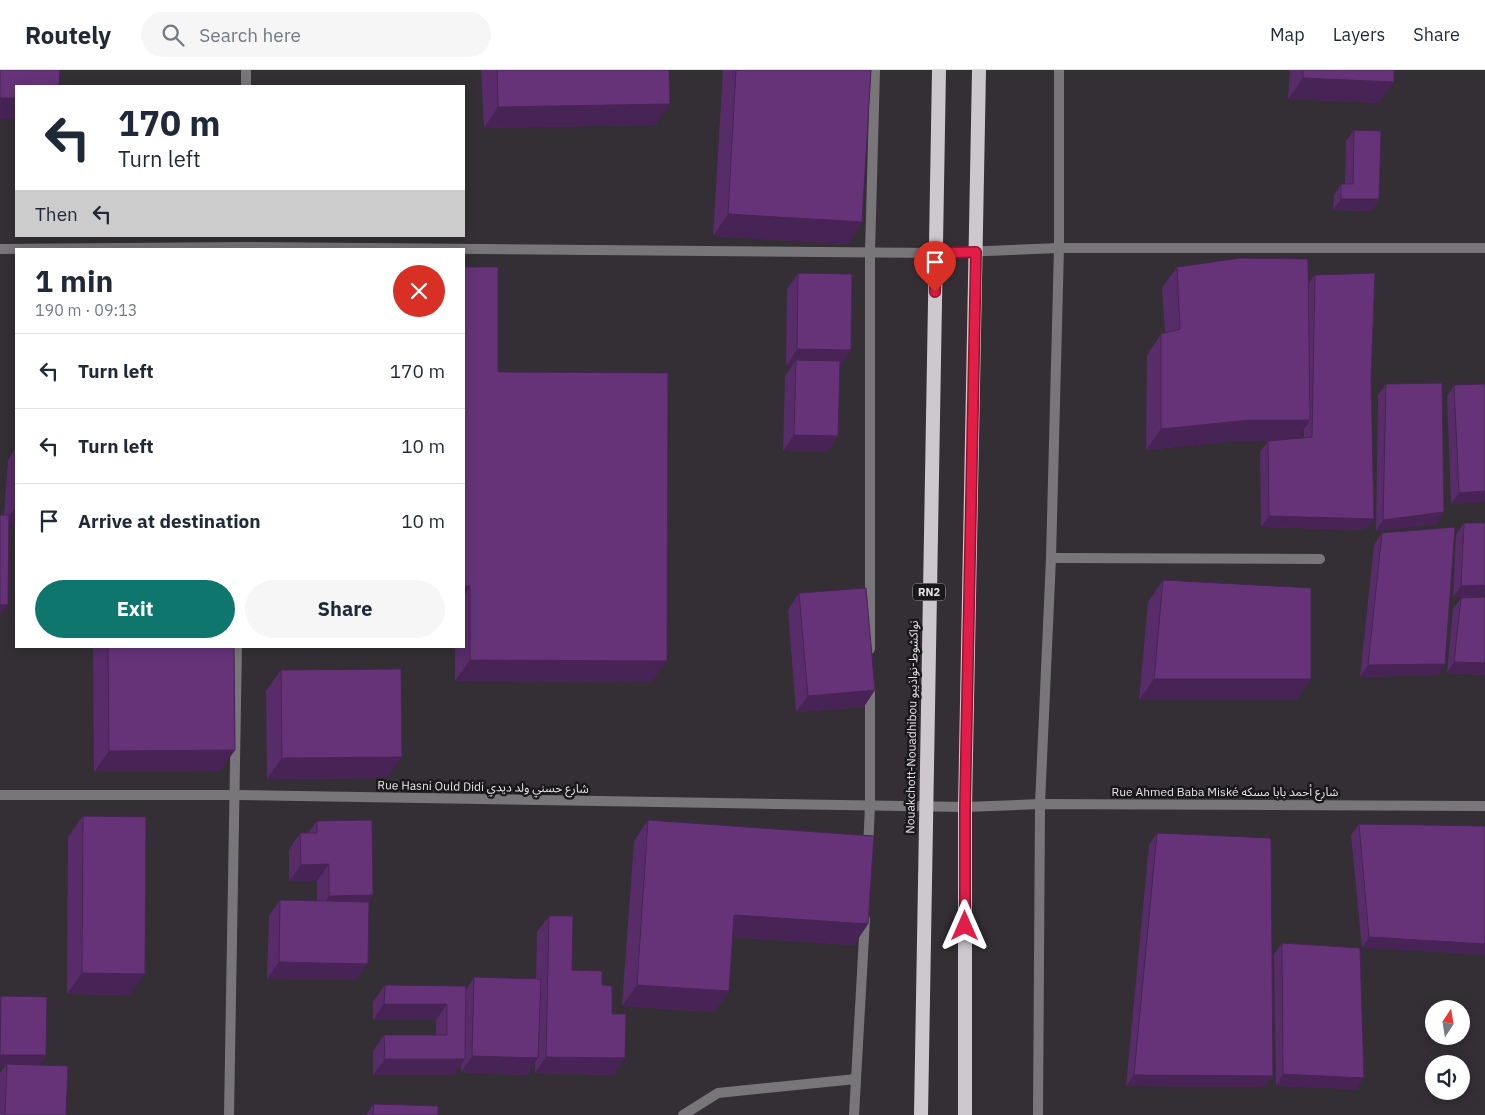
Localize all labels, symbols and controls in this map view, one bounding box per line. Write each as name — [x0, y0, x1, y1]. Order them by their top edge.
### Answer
search box — [141, 12, 491, 57]
text: Routely — [25, 19, 111, 51]
icon: search — [159, 21, 187, 49]
text: Search here — [199, 23, 301, 47]
text: Map — [1270, 23, 1305, 46]
text: Layers — [1333, 23, 1385, 46]
text: Share — [1413, 23, 1460, 46]
text: 170 m — [118, 100, 221, 146]
icon: left — [35, 105, 100, 170]
text: Turn left — [118, 144, 201, 173]
icon: left — [88, 200, 116, 228]
text: Then — [35, 202, 78, 226]
pin — [914, 241, 956, 292]
icon: arrive — [921, 248, 949, 276]
text: 1 min — [35, 261, 113, 300]
button: close — [393, 265, 445, 317]
text: 190 m · 09:13 — [35, 300, 137, 320]
icon: left — [35, 357, 63, 385]
text: Turn left — [78, 359, 154, 383]
text: 170 m — [390, 359, 445, 383]
icon: left — [35, 432, 63, 460]
text: Turn left — [78, 434, 154, 458]
text: 10 m — [401, 434, 445, 458]
icon: arrive — [35, 507, 63, 535]
text: Arrive at destination — [78, 509, 261, 533]
text: 10 m — [401, 509, 445, 533]
button: Exit — [35, 580, 235, 638]
button: Share — [245, 580, 445, 638]
road number: RN2 — [913, 584, 945, 600]
street label: Nouakchott-Nouadhibou نواكشوط-نواذيبو — [902, 620, 921, 834]
street label: Rue Hasni Ould Didi شارع حسني ولد ديدي — [377, 777, 589, 799]
street label: Rue Ahmed Baba Miské شارع أحمد بابا مسكه — [1112, 784, 1338, 801]
position arrow — [938, 899, 990, 951]
north arrow — [1425, 1000, 1470, 1045]
map controls — [1425, 1000, 1470, 1100]
button: sound — [1425, 1055, 1470, 1100]

